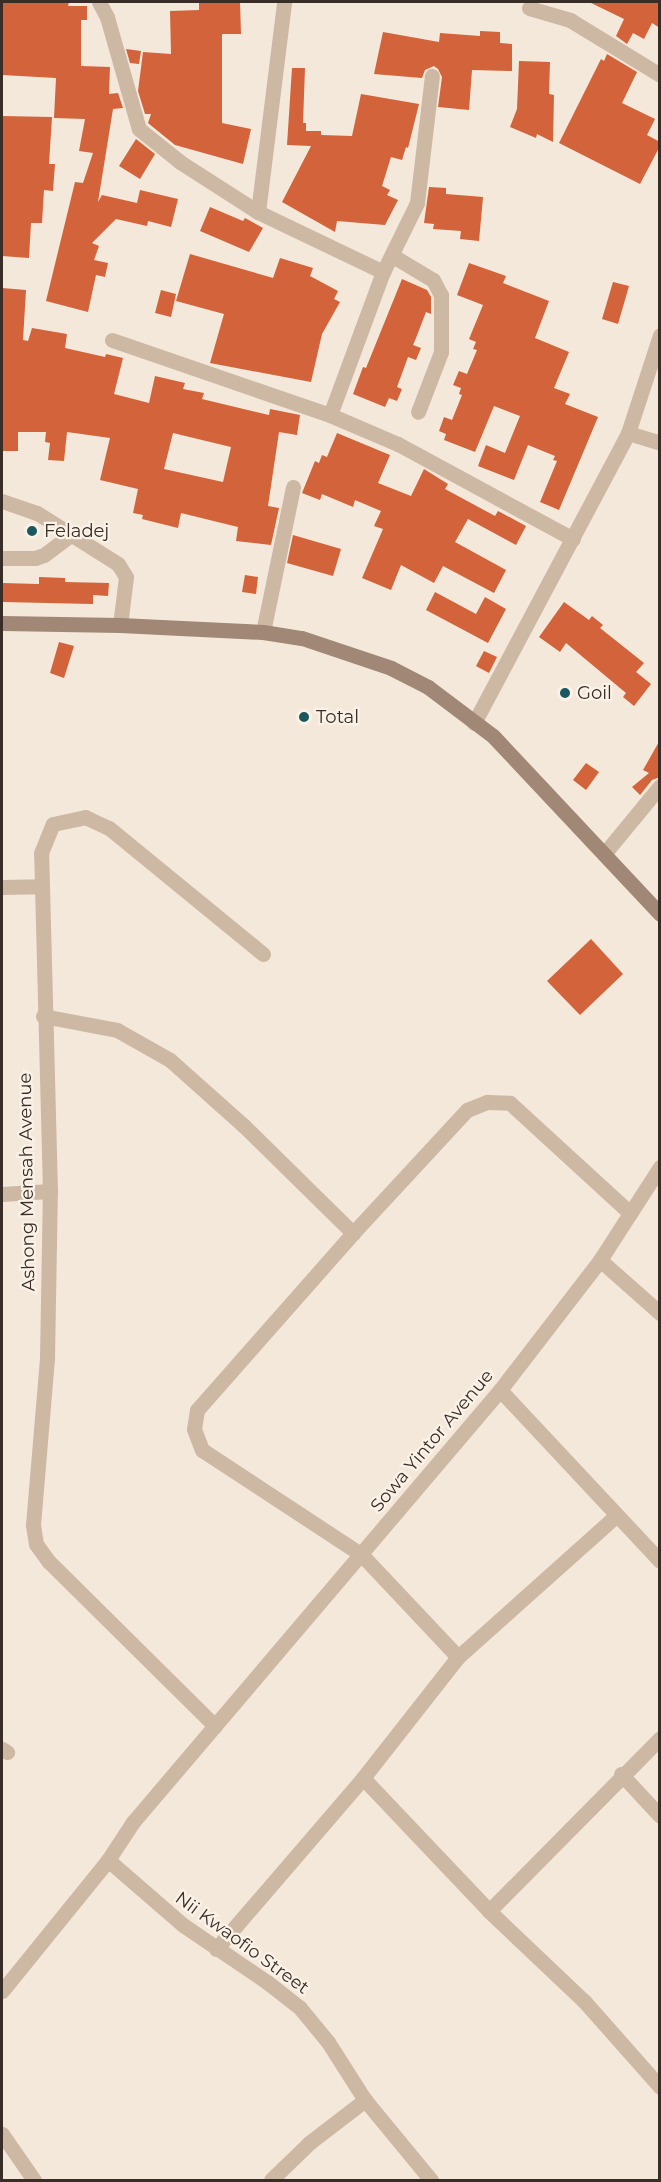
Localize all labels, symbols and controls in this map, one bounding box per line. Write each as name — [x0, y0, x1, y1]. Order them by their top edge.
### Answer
place label: Feladej — [44, 520, 109, 542]
marker: Feladej — [25, 524, 39, 538]
place label: Goil — [577, 682, 612, 704]
marker: Goil — [558, 686, 572, 700]
place label: Total — [316, 706, 359, 728]
marker: Total — [297, 710, 311, 724]
street label: Ashong Mensah Avenue — [14, 1072, 40, 1292]
street label: Sowa Yintor Avenue — [366, 1365, 498, 1517]
street label: Nii Kwaofio Street — [171, 1887, 313, 1999]

